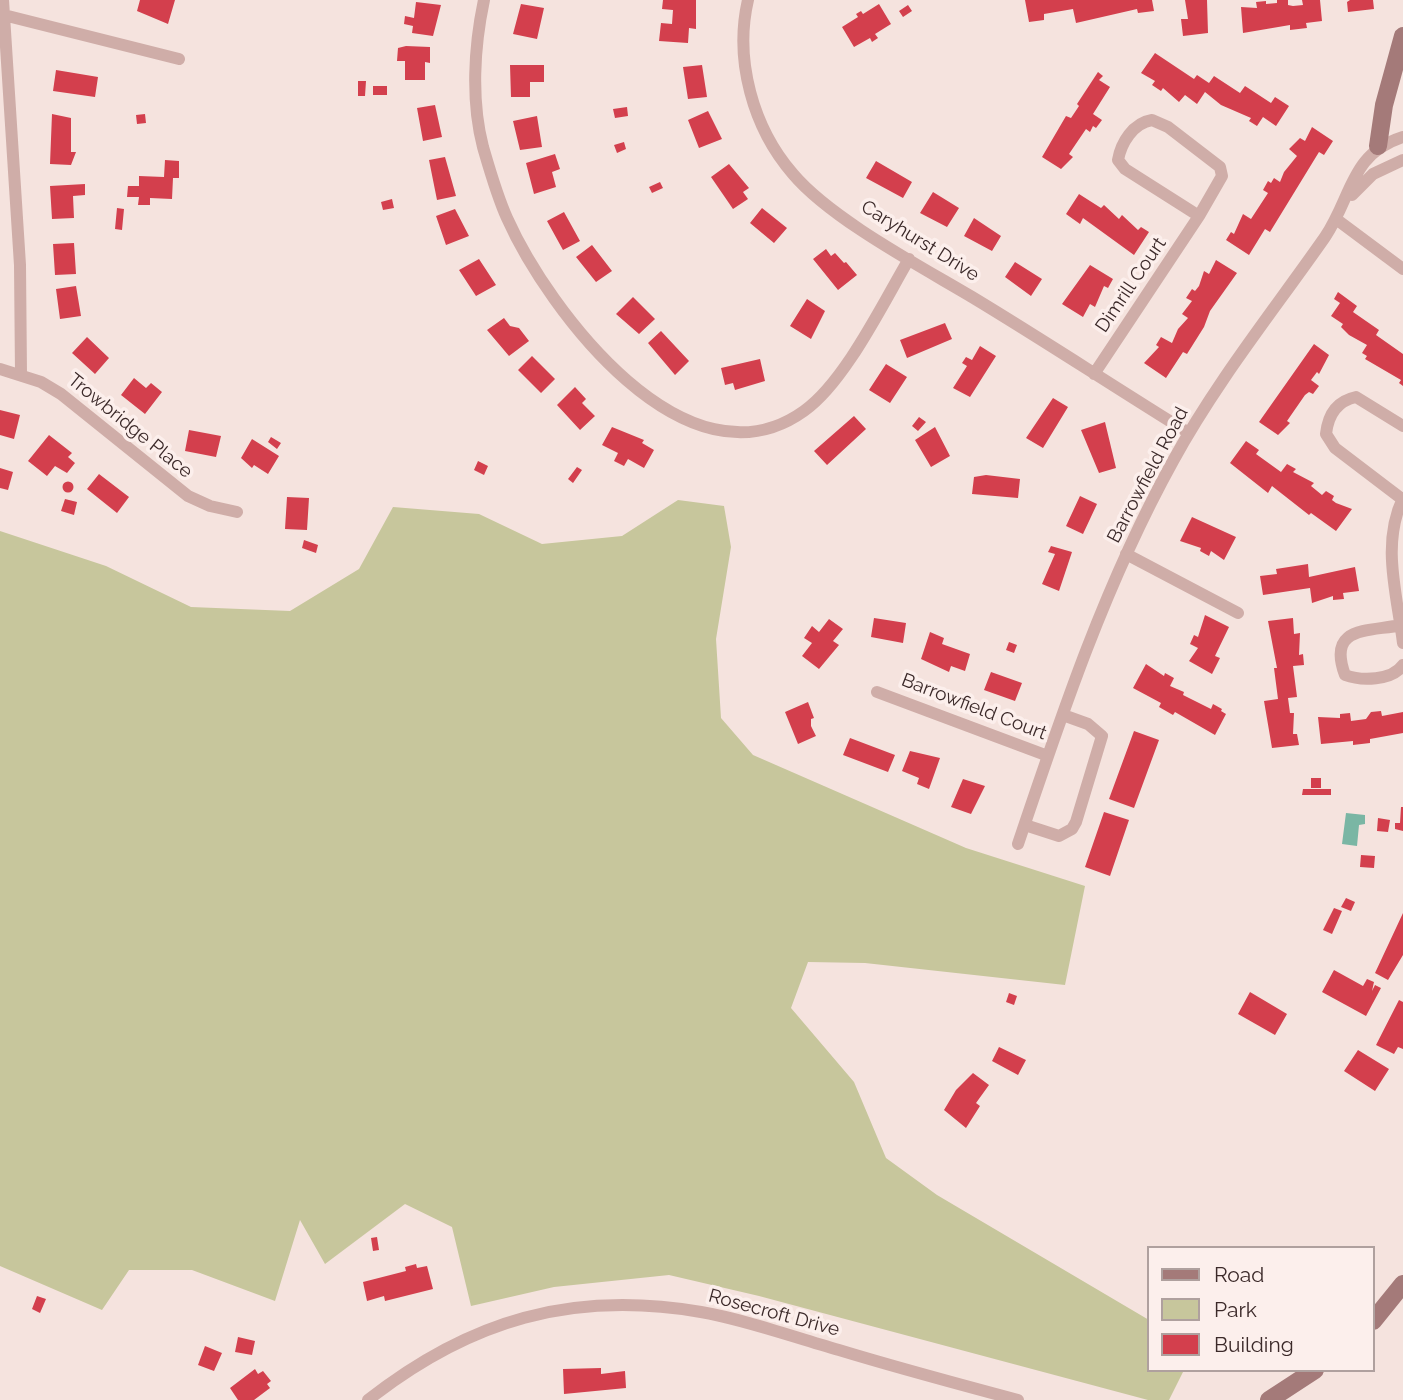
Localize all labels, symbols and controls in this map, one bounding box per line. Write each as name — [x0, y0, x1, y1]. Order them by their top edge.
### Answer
street label: Caryhurst Drive — [857, 196, 983, 286]
street label: Dimrill Court — [1091, 233, 1171, 337]
street label: Trowbridge Place — [63, 369, 197, 483]
street label: Barrowfield Road — [1103, 403, 1193, 547]
street label: Barrowfield Court — [898, 669, 1050, 745]
legend — [1148, 1246, 1375, 1372]
text: Road — [1214, 1262, 1264, 1287]
street label: Rosecroft Drive — [706, 1285, 842, 1341]
text: Park — [1214, 1297, 1257, 1322]
text: Building — [1214, 1332, 1294, 1357]

